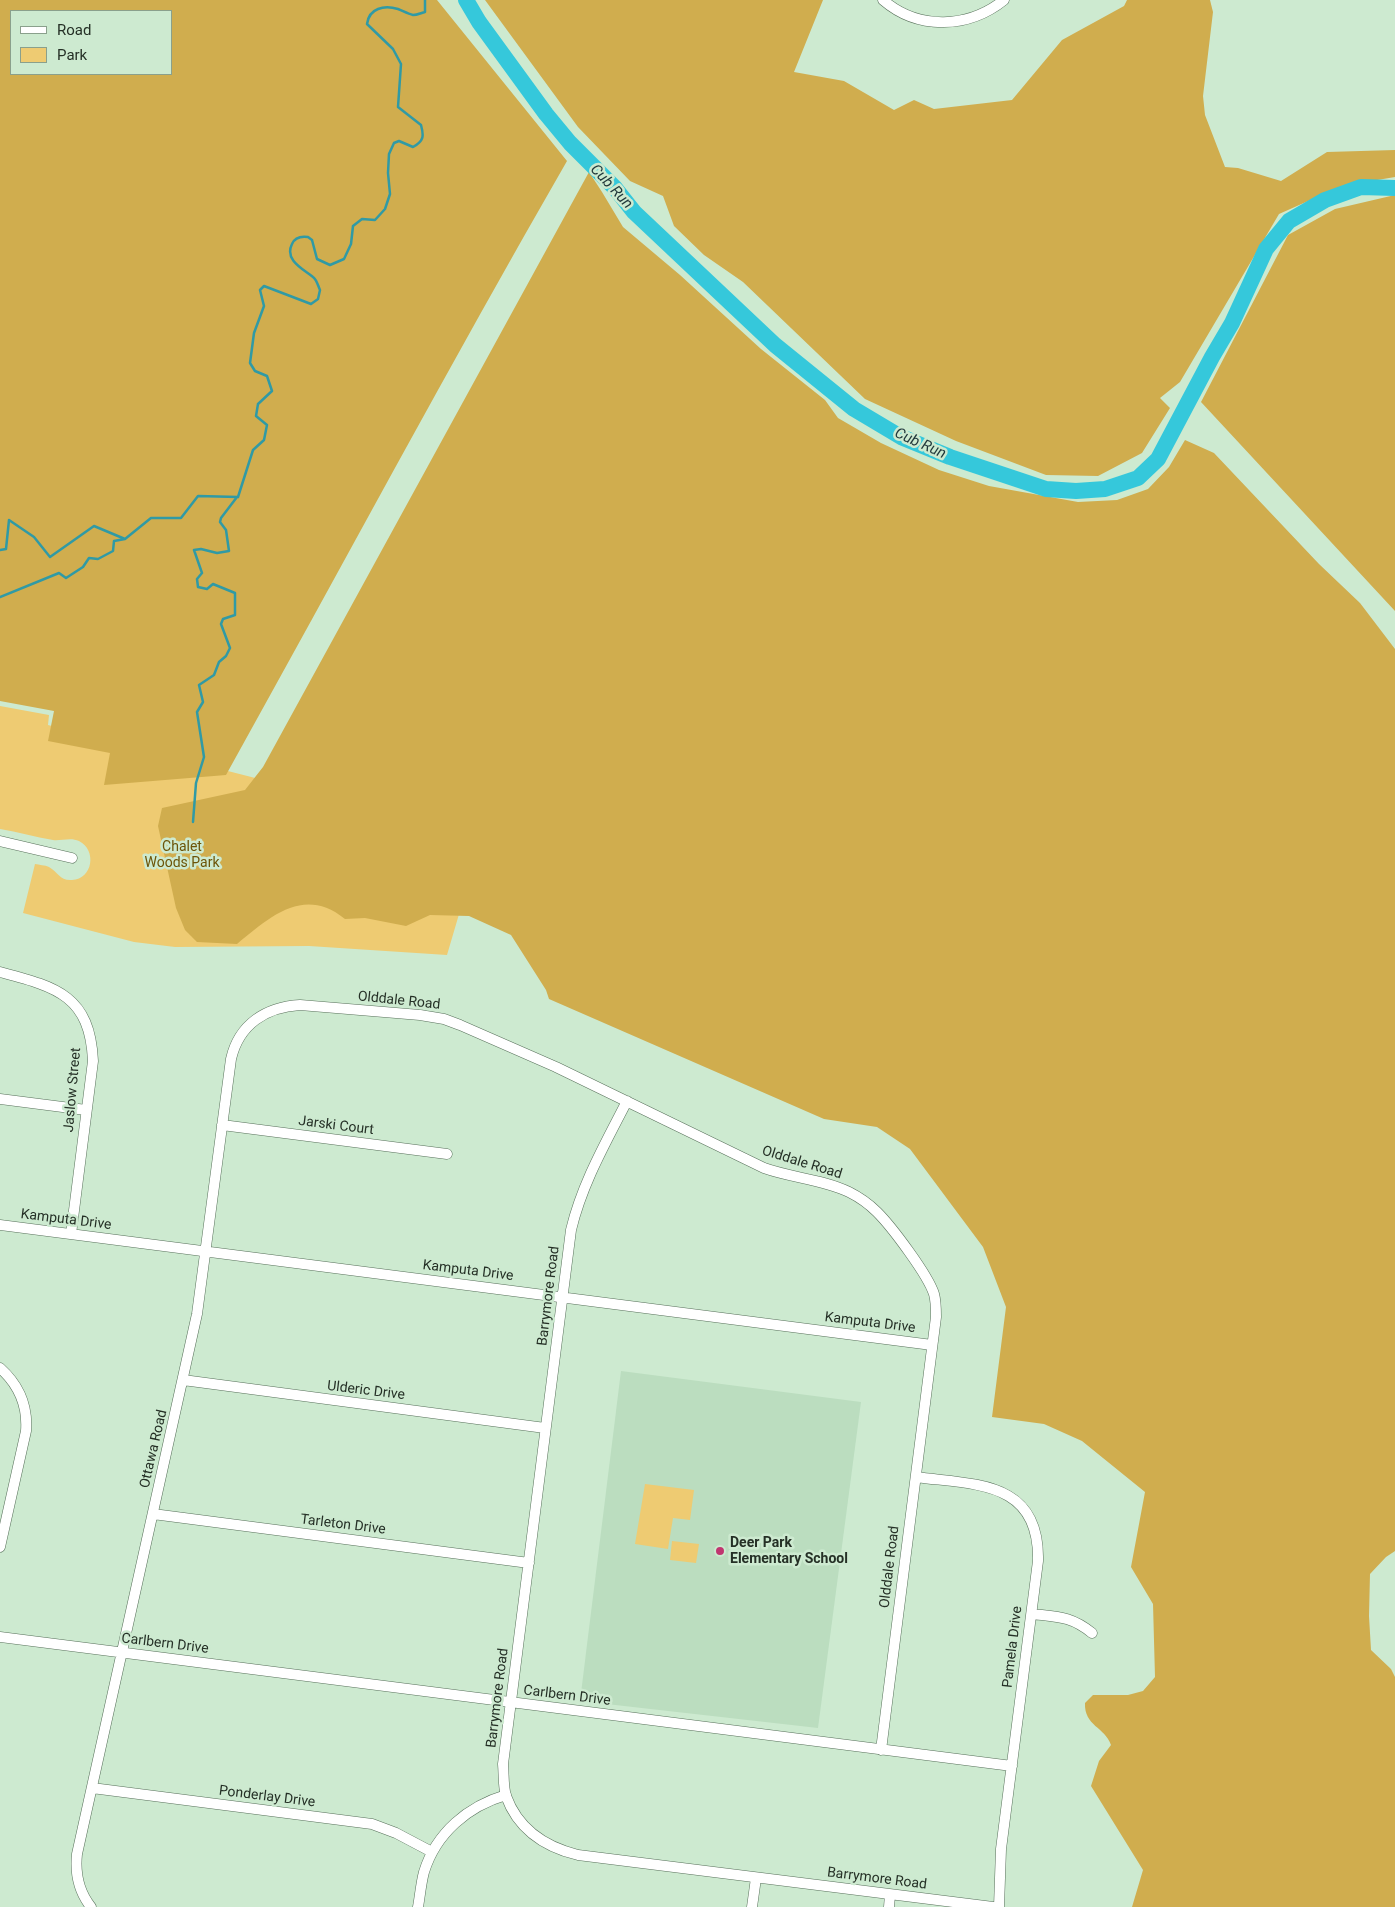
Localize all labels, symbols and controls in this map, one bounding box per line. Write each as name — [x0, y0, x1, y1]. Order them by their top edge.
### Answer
legend — [10, 10, 172, 75]
text: Road — [57, 21, 91, 39]
text: Park — [57, 46, 87, 64]
water label: Cub Run — [586, 161, 636, 213]
water label: Cub Run — [892, 425, 948, 463]
park label: Chalet Woods Park — [145, 839, 219, 872]
street label: Olddale Road — [357, 988, 441, 1014]
street label: Jaslow Street — [61, 1047, 85, 1133]
street label: Jarski Court — [297, 1113, 375, 1139]
street label: Olddale Road — [760, 1143, 844, 1183]
street label: Kamputa Drive — [20, 1206, 112, 1234]
street label: Barrymore Road — [535, 1245, 563, 1347]
street label: Kamputa Drive — [422, 1257, 514, 1285]
street label: Kamputa Drive — [824, 1309, 916, 1337]
street label: Ulderic Drive — [326, 1378, 406, 1404]
street label: Ottawa Road — [137, 1408, 171, 1490]
street label: Tarleton Drive — [299, 1511, 387, 1539]
street label: Olddale Road — [877, 1525, 903, 1609]
place label: Deer Park Elementary School — [730, 1535, 848, 1568]
marker: Deer Park Elementary School — [714, 1545, 726, 1557]
street label: Pamela Drive — [1000, 1605, 1026, 1689]
street label: Carlbern Drive — [121, 1630, 209, 1658]
street label: Barrymore Road — [484, 1647, 512, 1749]
street label: Carlbern Drive — [523, 1682, 611, 1710]
street label: Ponderlay Drive — [218, 1783, 316, 1811]
street label: Barrymore Road — [826, 1865, 928, 1893]

